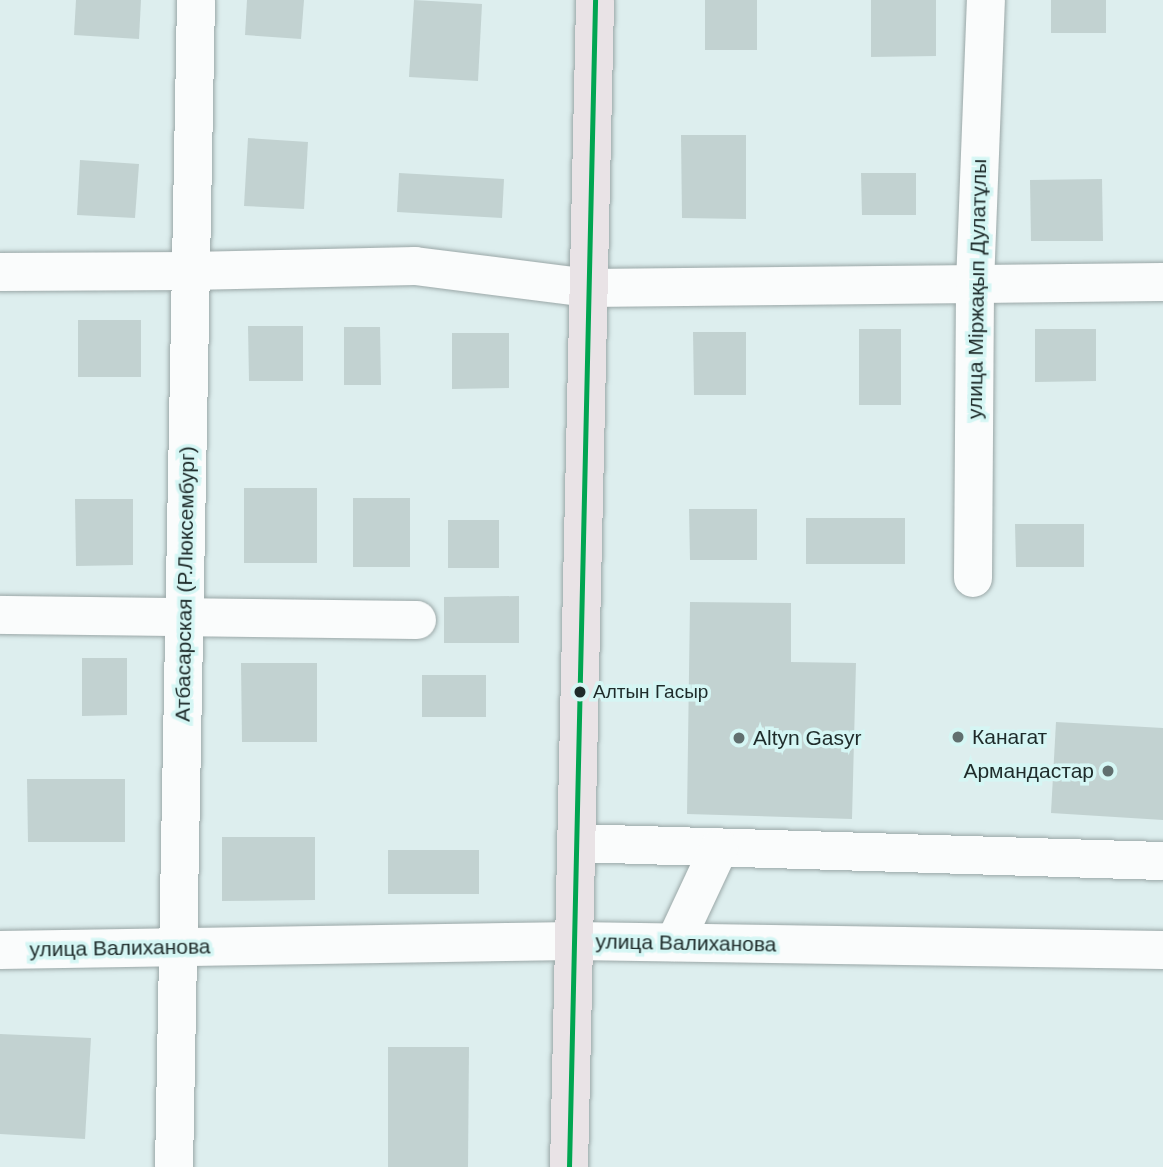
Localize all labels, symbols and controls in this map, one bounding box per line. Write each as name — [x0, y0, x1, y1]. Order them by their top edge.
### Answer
street label: улица Міржақып Дулатұлы — [962, 159, 992, 419]
street label: Атбасарская (Р.Люксембург) — [170, 446, 200, 722]
place label: Алтын Гасыр — [593, 681, 708, 703]
marker: Алтын Гасыр — [573, 685, 587, 699]
place label: Канагат — [972, 724, 1047, 750]
place label: Altyn Gasyr — [753, 725, 862, 751]
marker: Канагат — [950, 729, 966, 745]
marker: Altyn Gasyr — [731, 730, 747, 746]
place label: Армандастар — [963, 758, 1094, 784]
marker: Армандастар — [1100, 763, 1116, 779]
street label: улица Валиханова — [595, 929, 777, 957]
street label: улица Валиханова — [29, 934, 211, 962]

